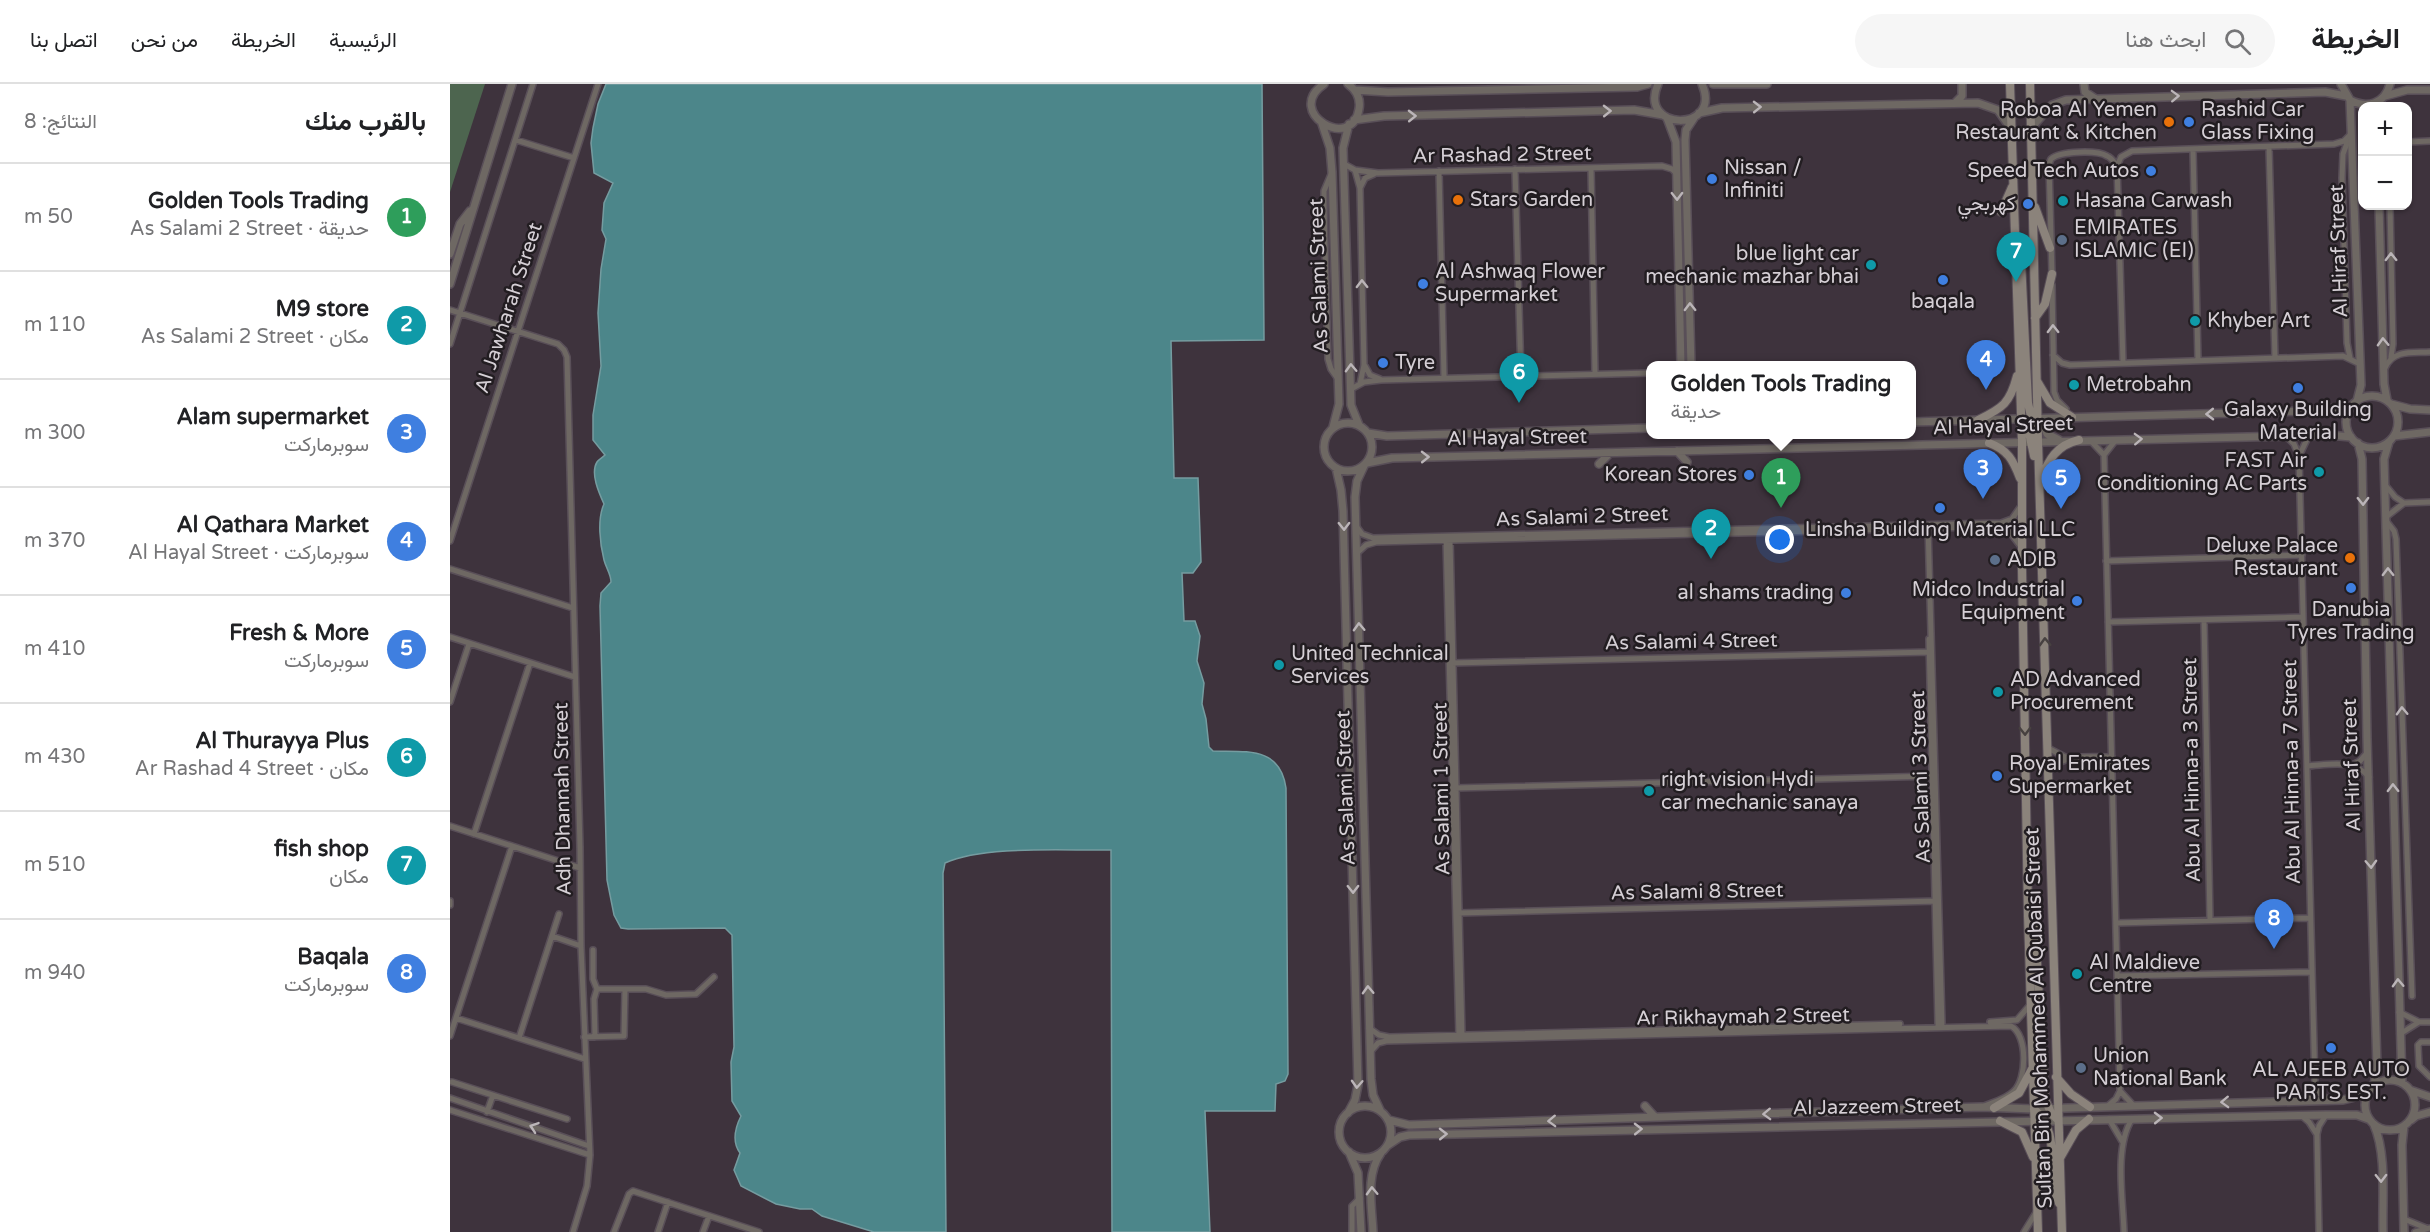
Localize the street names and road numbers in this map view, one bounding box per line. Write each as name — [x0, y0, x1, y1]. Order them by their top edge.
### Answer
street label: Ar Rashad 2 Street — [1412, 141, 1592, 169]
street label: Al Hiraf Street — [2325, 184, 2353, 318]
street label: As Salami Street — [1304, 198, 1334, 354]
street label: Al Jawharah Street — [470, 219, 548, 396]
street label: Al Hayal Street — [1932, 412, 2074, 440]
street label: Al Hayal Street — [1447, 425, 1588, 451]
street label: As Salami 2 Street — [1495, 502, 1669, 532]
street label: As Salami 4 Street — [1604, 628, 1778, 656]
street label: Abu Al Hinna-a 3 Street — [2178, 657, 2206, 883]
street label: Abu Al Hinna-a 7 Street — [2278, 659, 2306, 885]
street label: As Salami 3 Street — [1906, 690, 1936, 864]
street label: Al Hiraf Street — [2338, 698, 2366, 832]
street label: Adh Dhannah Street — [549, 702, 577, 896]
street label: As Salami 1 Street — [1428, 702, 1456, 876]
street label: As Salami Street — [1331, 710, 1361, 866]
street label: Sultan Bin Mohammed Al Qubaisi Street — [2020, 827, 2058, 1209]
street label: As Salami 8 Street — [1610, 878, 1784, 906]
street label: Ar Rikhaymah 2 Street — [1636, 1003, 1850, 1031]
street label: Al Jazzeem Street — [1792, 1094, 1962, 1120]

